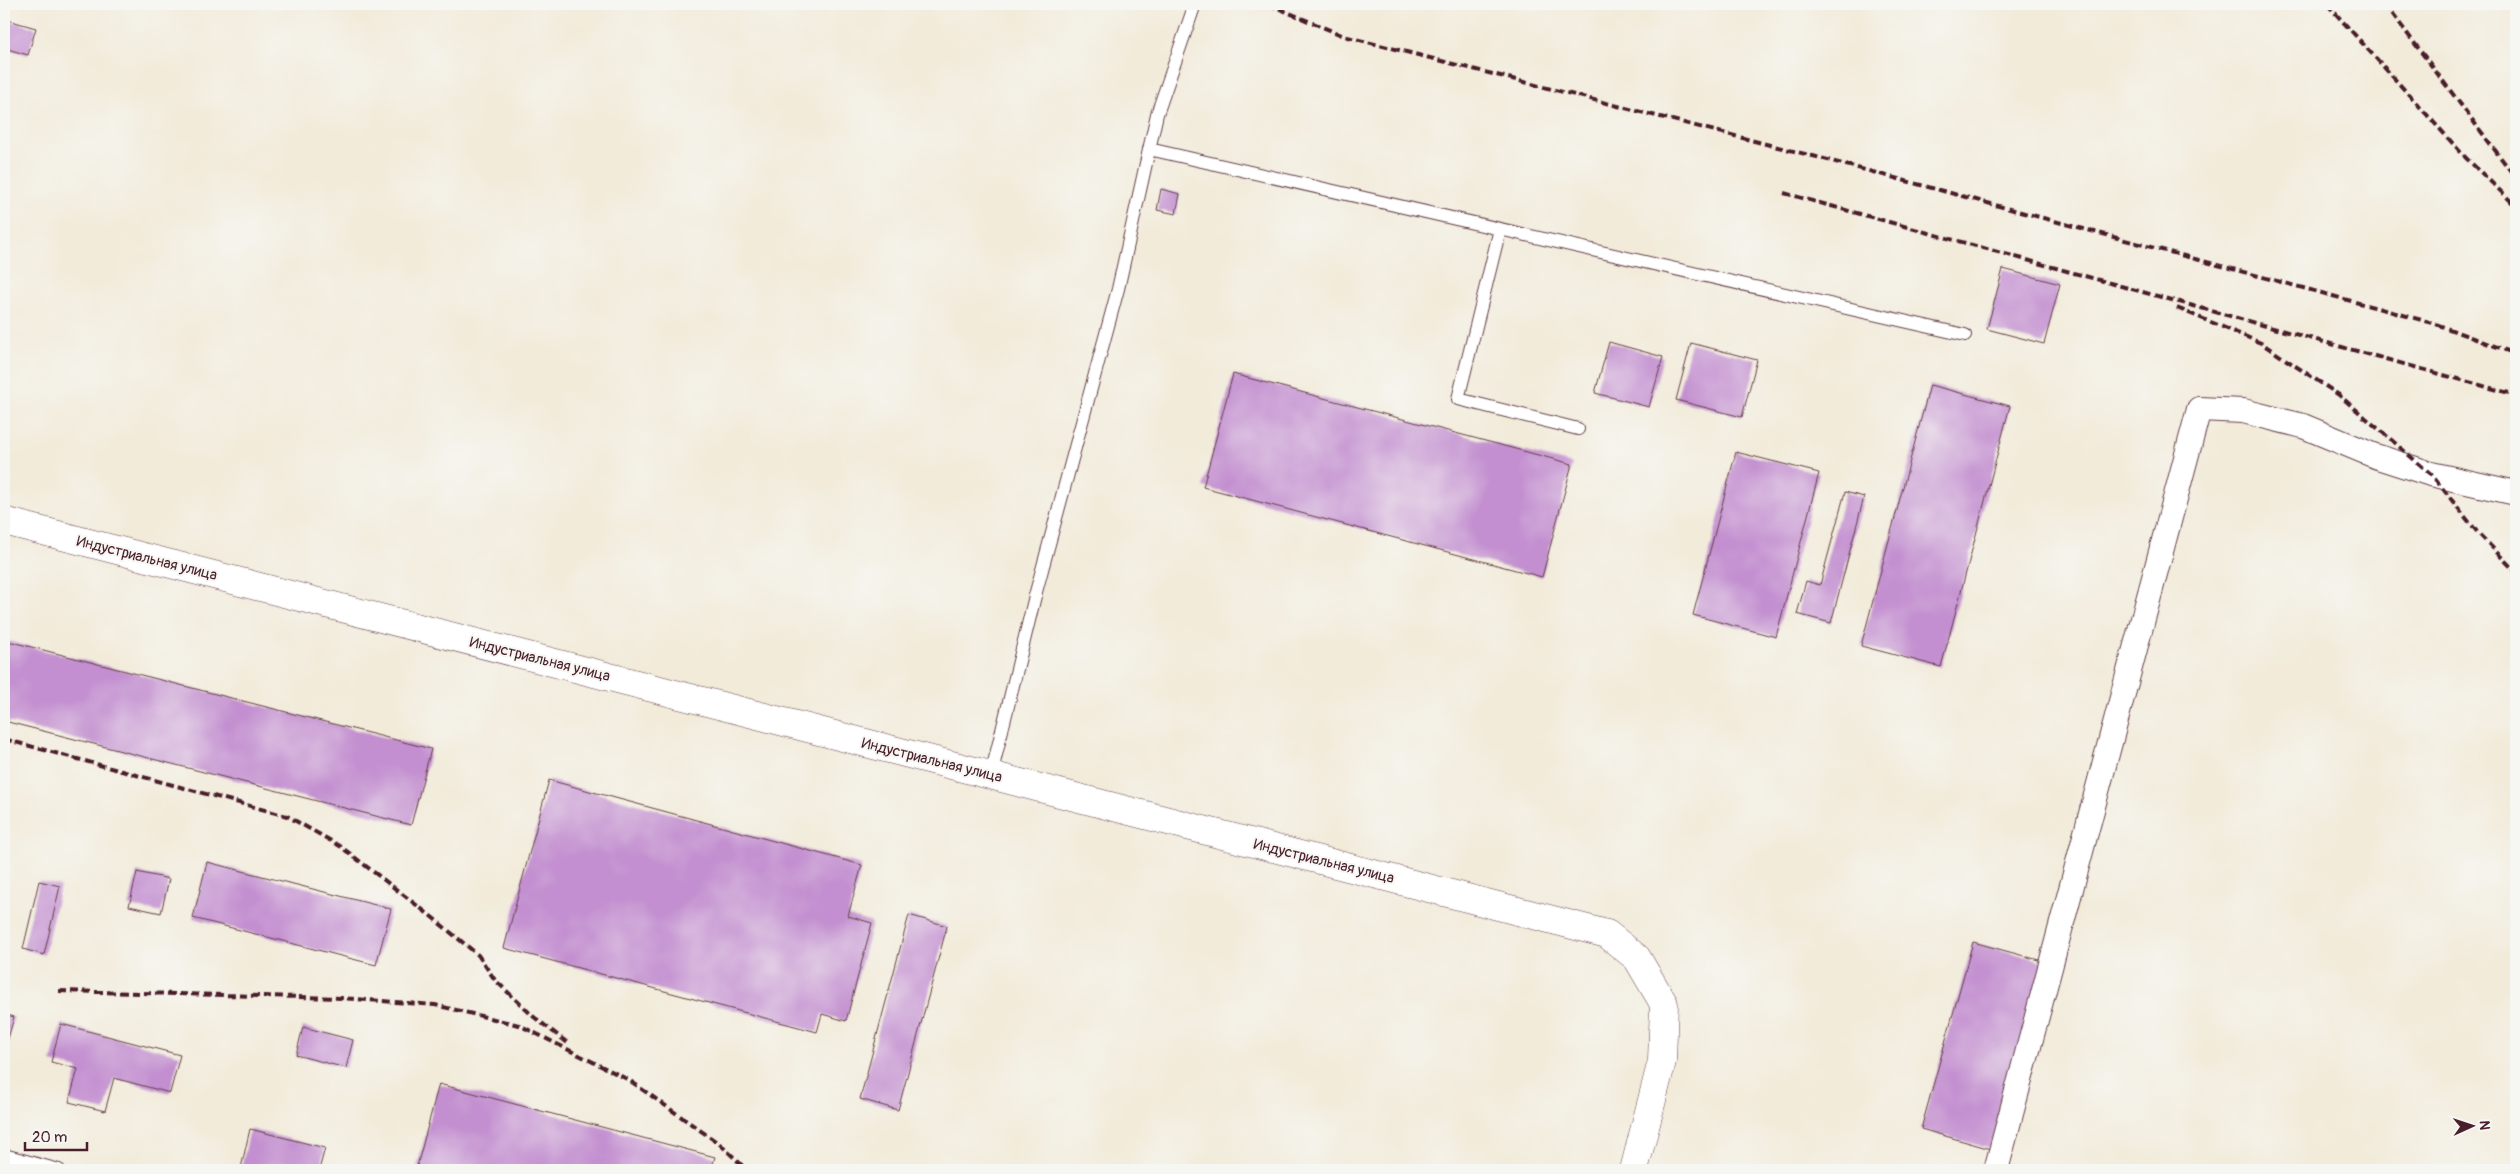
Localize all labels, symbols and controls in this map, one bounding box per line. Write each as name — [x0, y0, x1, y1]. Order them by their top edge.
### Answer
street label: Индустриальная улица — [75, 532, 219, 585]
street label: Индустриальная улица — [468, 633, 612, 686]
street label: Индустриальная улица — [860, 734, 1004, 787]
street label: Индустриальная улица — [1252, 835, 1396, 888]
north arrow — [2448, 1102, 2498, 1152]
scale bar — [25, 1119, 88, 1151]
text: N — [2476, 1120, 2493, 1131]
text: 20 m — [32, 1128, 67, 1147]

